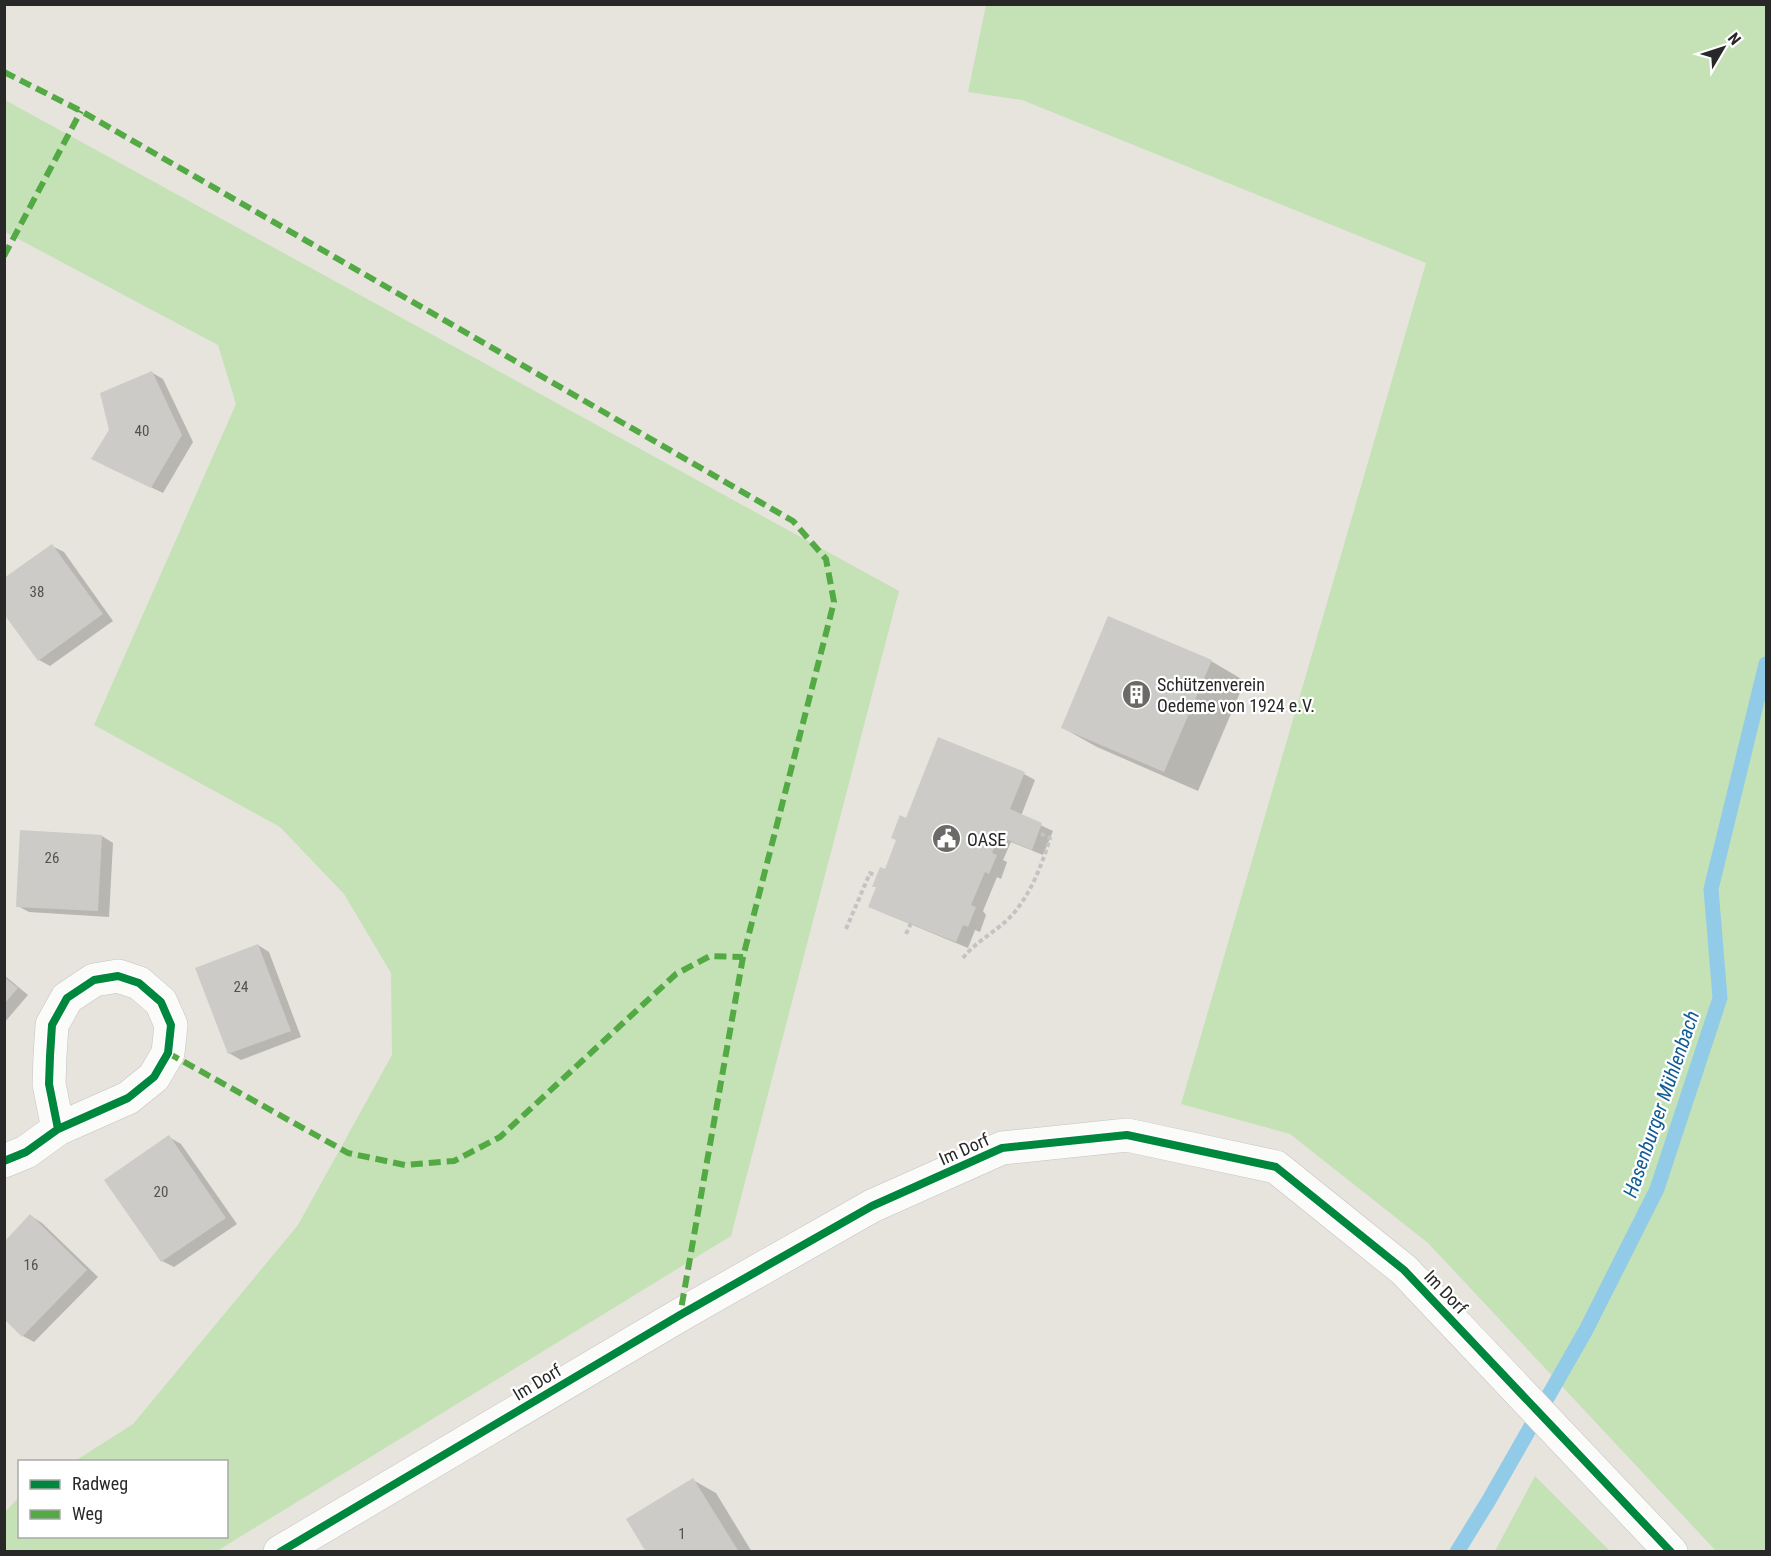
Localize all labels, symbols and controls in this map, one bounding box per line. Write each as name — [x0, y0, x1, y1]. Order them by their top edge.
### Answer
north arrow — [1693, 18, 1753, 78]
text: N — [1724, 29, 1745, 49]
house number: 40 — [135, 422, 149, 440]
house number: 38 — [30, 583, 44, 601]
place label: Schützenverein Oedeme von 1924 e.V. — [1157, 674, 1315, 716]
building icon: Schützenverein Oedeme von 1924 e.V. — [1120, 678, 1152, 710]
public building icon: OASE — [930, 823, 962, 855]
place label: OASE — [967, 829, 1006, 850]
house number: 26 — [45, 849, 59, 867]
house number: 24 — [234, 978, 248, 996]
water label: Hasenburger Mühlenbach — [1618, 1007, 1704, 1201]
street label: Im Dorf — [936, 1129, 993, 1169]
house number: 20 — [154, 1183, 168, 1201]
house number: 16 — [24, 1256, 38, 1274]
street label: Im Dorf — [1420, 1266, 1472, 1319]
street label: Im Dorf — [509, 1359, 565, 1405]
legend — [18, 1460, 228, 1538]
text: Radweg — [72, 1473, 128, 1494]
text: Weg — [72, 1503, 103, 1524]
house number: 1 — [678, 1525, 686, 1543]

